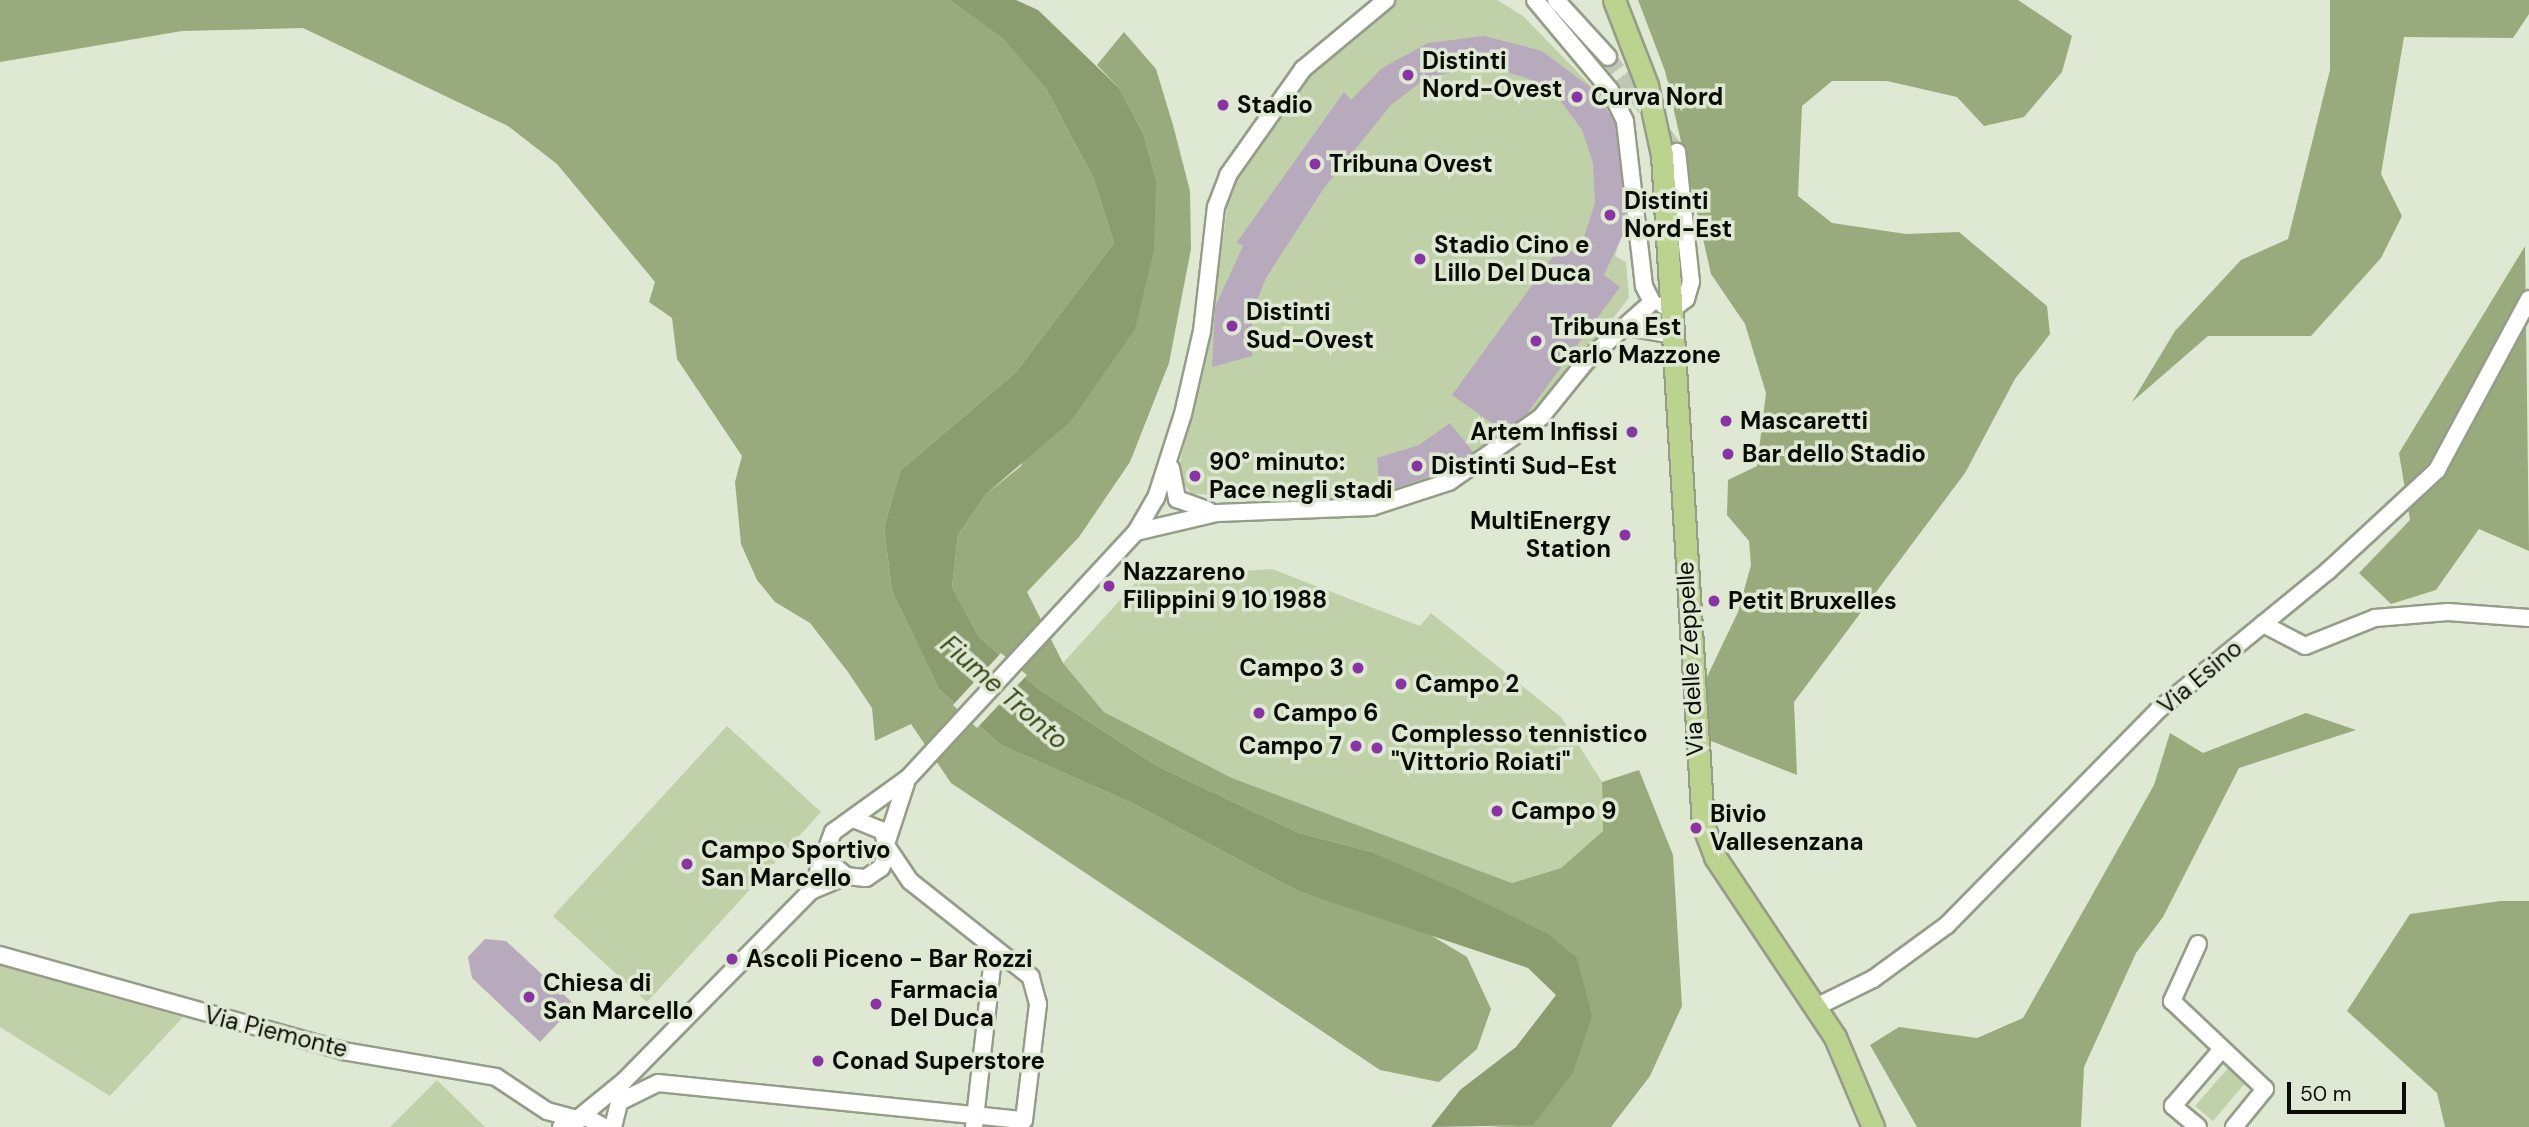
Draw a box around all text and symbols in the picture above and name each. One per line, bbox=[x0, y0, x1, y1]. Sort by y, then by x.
place label: Distinti Nord-Ovest bbox=[1422, 47, 1562, 103]
marker: Distinti Nord-Ovest bbox=[1400, 67, 1416, 83]
place label: Curva Nord bbox=[1591, 83, 1723, 111]
marker: Curva Nord bbox=[1569, 89, 1585, 105]
place label: Stadio bbox=[1237, 91, 1313, 119]
marker: Stadio bbox=[1215, 97, 1231, 113]
place label: Tribuna Ovest bbox=[1329, 150, 1493, 178]
marker: Tribuna Ovest bbox=[1307, 156, 1323, 172]
place label: Distinti Nord-Est bbox=[1624, 187, 1732, 243]
marker: Distinti Nord-Est bbox=[1602, 207, 1618, 223]
place label: Stadio Cino e Lillo Del Duca bbox=[1434, 231, 1591, 287]
marker: Stadio Cino e Lillo Del Duca bbox=[1412, 251, 1428, 267]
place label: Distinti Sud-Ovest bbox=[1246, 298, 1374, 354]
place label: Tribuna Est Carlo Mazzone bbox=[1550, 313, 1721, 369]
marker: Distinti Sud-Ovest bbox=[1224, 318, 1240, 334]
marker: Tribuna Est Carlo Mazzone bbox=[1528, 333, 1544, 349]
place label: Mascaretti bbox=[1740, 407, 1868, 435]
marker: Mascaretti bbox=[1718, 413, 1734, 429]
place label: Artem Infissi bbox=[1470, 418, 1618, 446]
marker: Artem Infissi bbox=[1624, 424, 1640, 440]
place label: Bar dello Stadio bbox=[1742, 440, 1926, 468]
marker: Bar dello Stadio bbox=[1720, 446, 1736, 462]
place label: 90° minuto: Pace negli stadi bbox=[1209, 448, 1393, 504]
place label: Distinti Sud-Est bbox=[1431, 452, 1617, 480]
marker: Distinti Sud-Est bbox=[1409, 458, 1425, 474]
marker: 90° minuto: Pace negli stadi bbox=[1187, 468, 1203, 484]
place label: MultiEnergy Station bbox=[1470, 507, 1611, 563]
marker: MultiEnergy Station bbox=[1617, 527, 1633, 543]
place label: Nazzareno Filippini 9 10 1988 bbox=[1123, 558, 1327, 614]
street label: Via delle Zeppelle bbox=[1671, 561, 1709, 757]
marker: Nazzareno Filippini 9 10 1988 bbox=[1101, 578, 1117, 594]
place label: Petit Bruxelles bbox=[1728, 587, 1897, 615]
marker: Petit Bruxelles bbox=[1706, 593, 1722, 609]
water label: Fiume Tronto bbox=[934, 629, 1074, 757]
street label: Via Esino bbox=[2152, 634, 2248, 720]
place label: Campo 3 bbox=[1239, 654, 1344, 682]
marker: Campo 3 bbox=[1350, 660, 1366, 676]
place label: Campo 2 bbox=[1415, 670, 1519, 698]
marker: Campo 2 bbox=[1393, 676, 1409, 692]
place label: Campo 6 bbox=[1273, 699, 1379, 727]
marker: Campo 6 bbox=[1251, 705, 1267, 721]
place label: Complesso tennistico "Vittorio Roiati" bbox=[1391, 720, 1648, 776]
place label: Campo 7 bbox=[1239, 732, 1342, 760]
marker: Campo 7 bbox=[1348, 738, 1364, 754]
marker: Complesso tennistico "Vittorio Roiati" bbox=[1369, 740, 1385, 756]
place label: Campo 9 bbox=[1511, 797, 1617, 825]
place label: Bivio Vallesenzana bbox=[1710, 800, 1863, 856]
marker: Campo 9 bbox=[1489, 803, 1505, 819]
marker: Bivio Vallesenzana bbox=[1688, 820, 1704, 836]
place label: Campo Sportivo San Marcello bbox=[701, 836, 891, 892]
marker: Campo Sportivo San Marcello bbox=[679, 856, 695, 872]
place label: Ascoli Piceno - Bar Rozzi bbox=[746, 945, 1032, 973]
marker: Ascoli Piceno - Bar Rozzi bbox=[724, 951, 740, 967]
place label: Chiesa di San Marcello bbox=[543, 969, 693, 1025]
place label: Farmacia Del Duca bbox=[890, 976, 998, 1032]
marker: Chiesa di San Marcello bbox=[521, 989, 537, 1005]
marker: Farmacia Del Duca bbox=[868, 996, 884, 1012]
street label: Via Piemonte bbox=[201, 1000, 351, 1064]
place label: Conad Superstore bbox=[832, 1047, 1045, 1075]
marker: Conad Superstore bbox=[810, 1053, 826, 1069]
scale bar bbox=[2291, 1068, 2410, 1112]
text: 50 m bbox=[2300, 1080, 2351, 1108]

